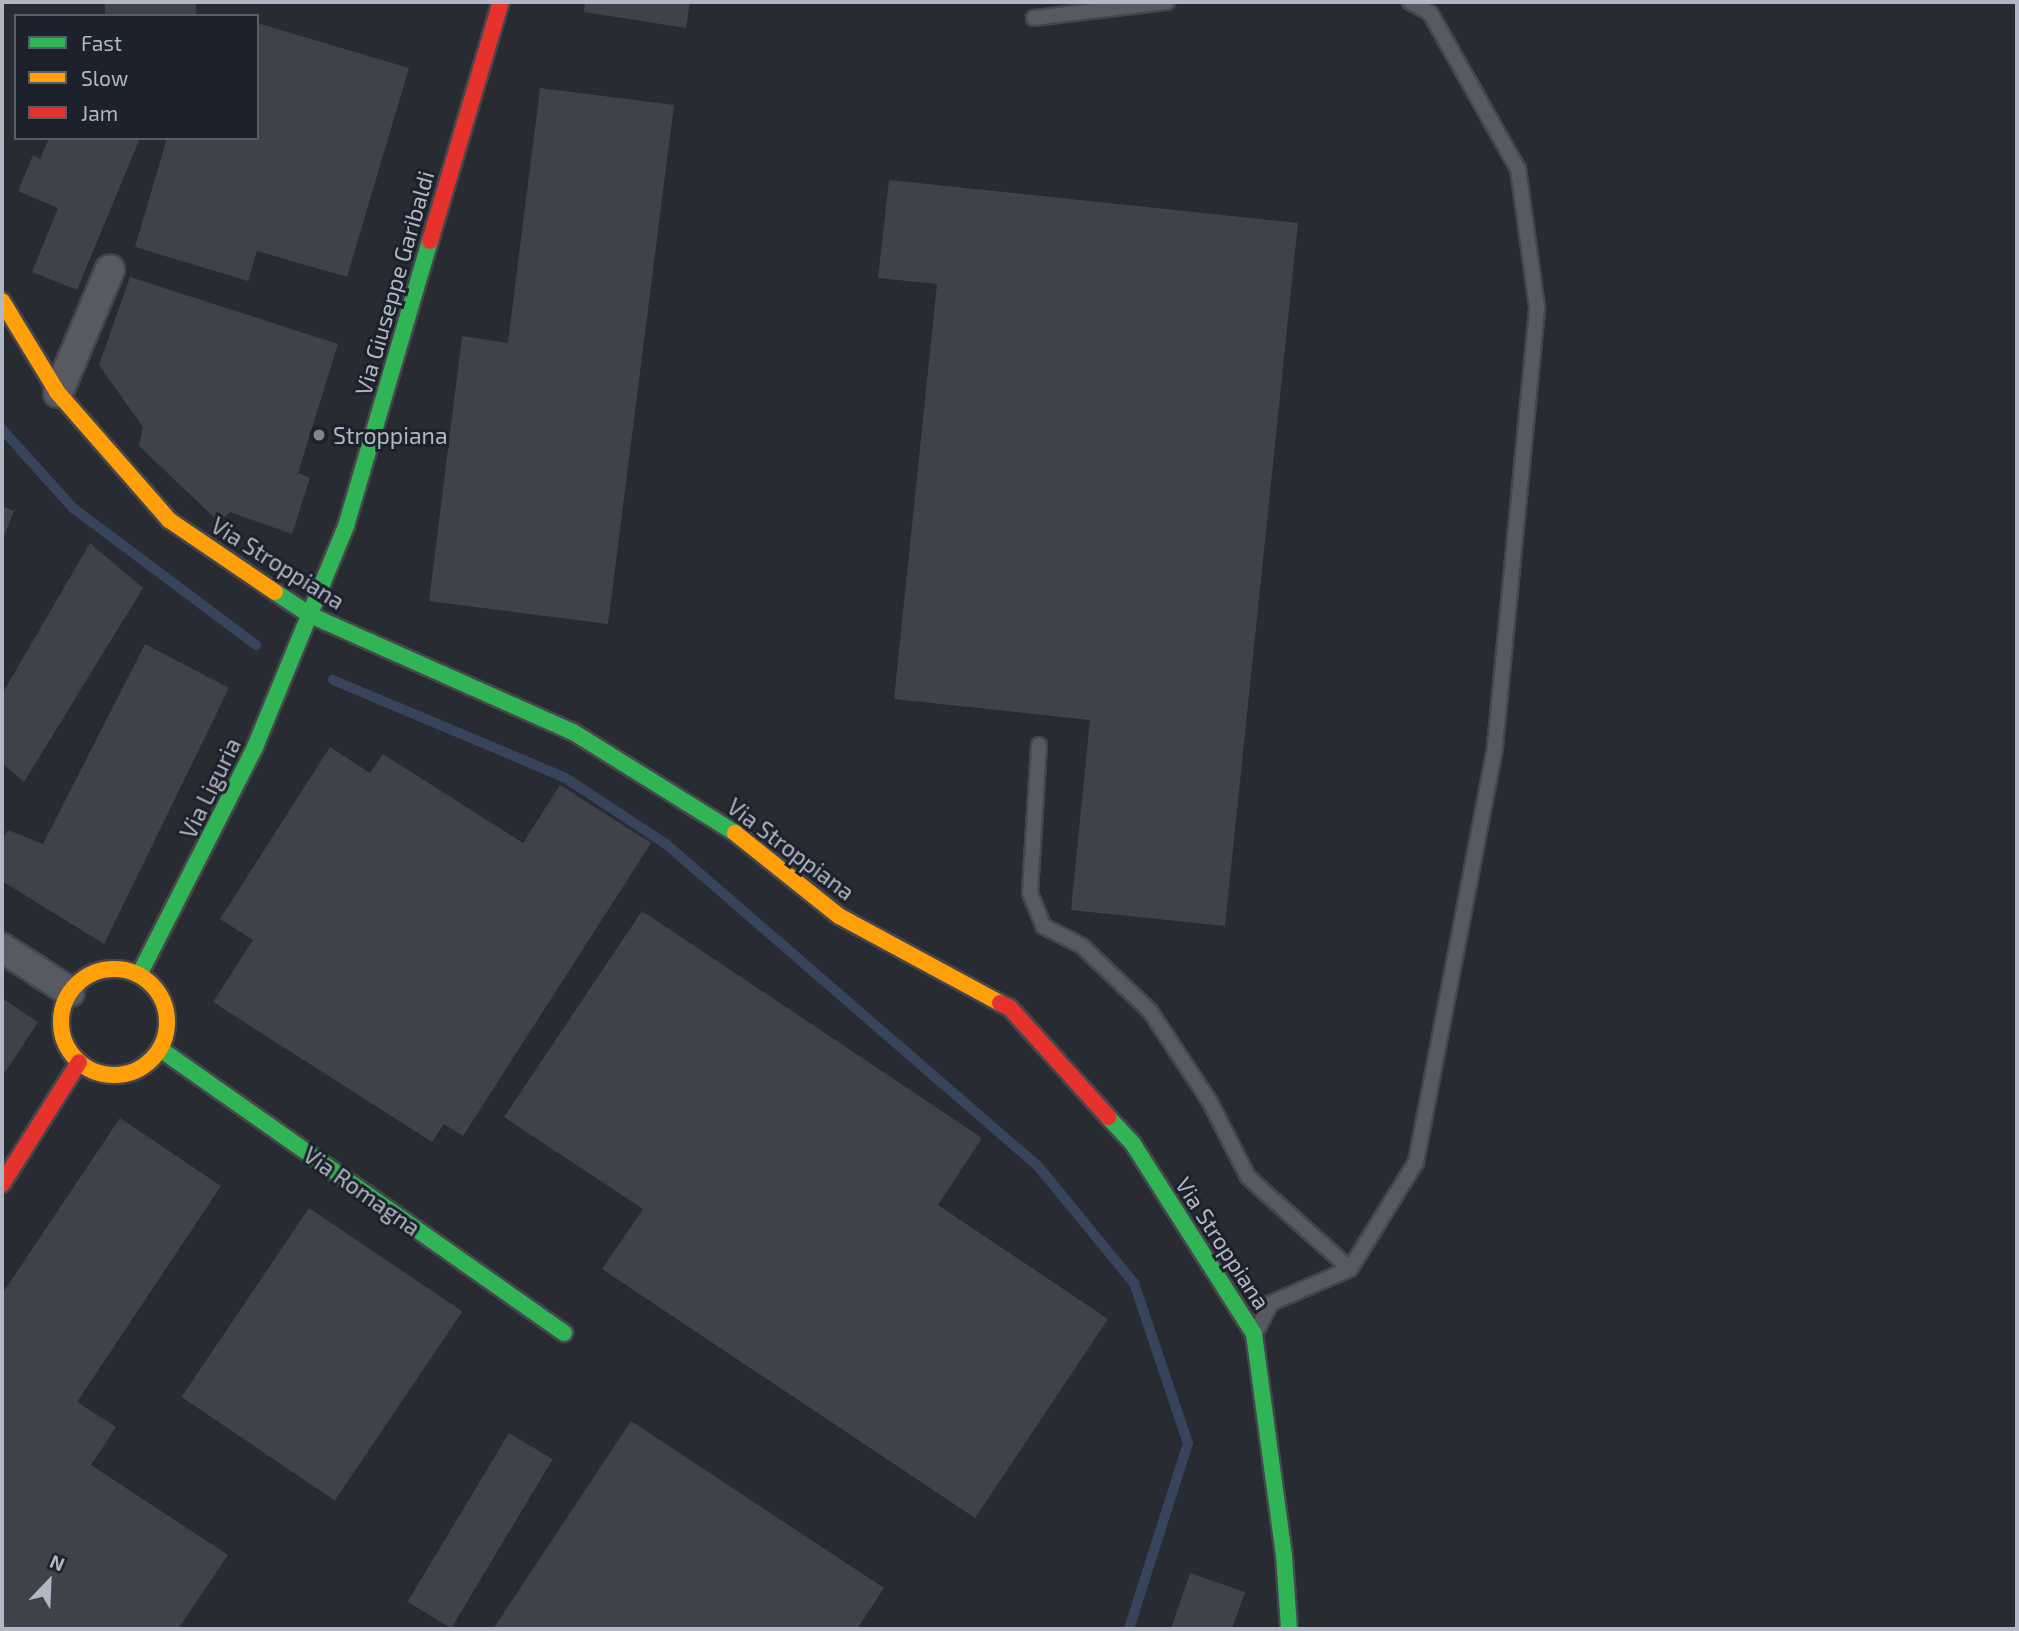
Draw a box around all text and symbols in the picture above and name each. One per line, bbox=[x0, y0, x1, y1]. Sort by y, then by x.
legend bbox=[14, 14, 259, 140]
text: Fast bbox=[81, 30, 122, 55]
text: Slow bbox=[81, 65, 128, 90]
text: Jam bbox=[81, 100, 118, 125]
street label: Via Giuseppe Garibaldi bbox=[349, 168, 439, 398]
place label: Stroppiana bbox=[333, 421, 448, 449]
marker: Stroppiana bbox=[311, 427, 327, 443]
street label: Via Stroppiana bbox=[206, 511, 350, 615]
street label: Via Liguria bbox=[174, 733, 246, 843]
street label: Via Stroppiana bbox=[722, 792, 860, 906]
street label: Via Romagna bbox=[298, 1141, 426, 1241]
street label: Via Stroppiana bbox=[1170, 1172, 1276, 1314]
north arrow bbox=[14, 1547, 84, 1617]
text: N bbox=[47, 1549, 68, 1575]

